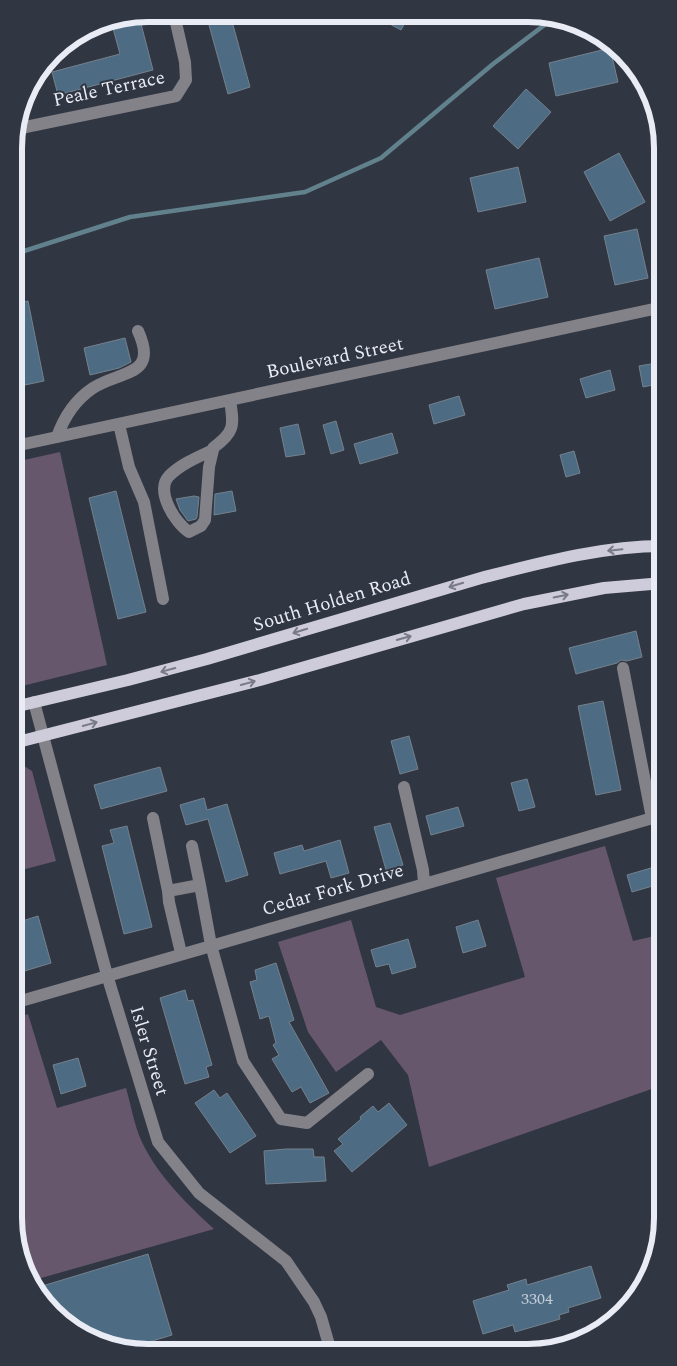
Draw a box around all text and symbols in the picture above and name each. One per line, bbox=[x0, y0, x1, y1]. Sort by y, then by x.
street label: Peale Terrace bbox=[50, 63, 168, 115]
street label: Boulevard Street bbox=[264, 329, 407, 387]
one-way arrow bbox=[607, 545, 623, 555]
street label: South Holden Road bbox=[250, 564, 414, 640]
one-way arrow bbox=[449, 581, 465, 591]
one-way arrow bbox=[552, 590, 568, 600]
one-way arrow bbox=[293, 627, 309, 637]
one-way arrow bbox=[395, 633, 411, 643]
one-way arrow bbox=[160, 666, 176, 675]
one-way arrow bbox=[239, 678, 255, 687]
one-way arrow bbox=[82, 718, 98, 728]
street label: Cedar Fork Drive bbox=[259, 856, 407, 924]
street label: Isler Street bbox=[122, 1003, 176, 1100]
house number: 3304 bbox=[521, 1287, 553, 1311]

